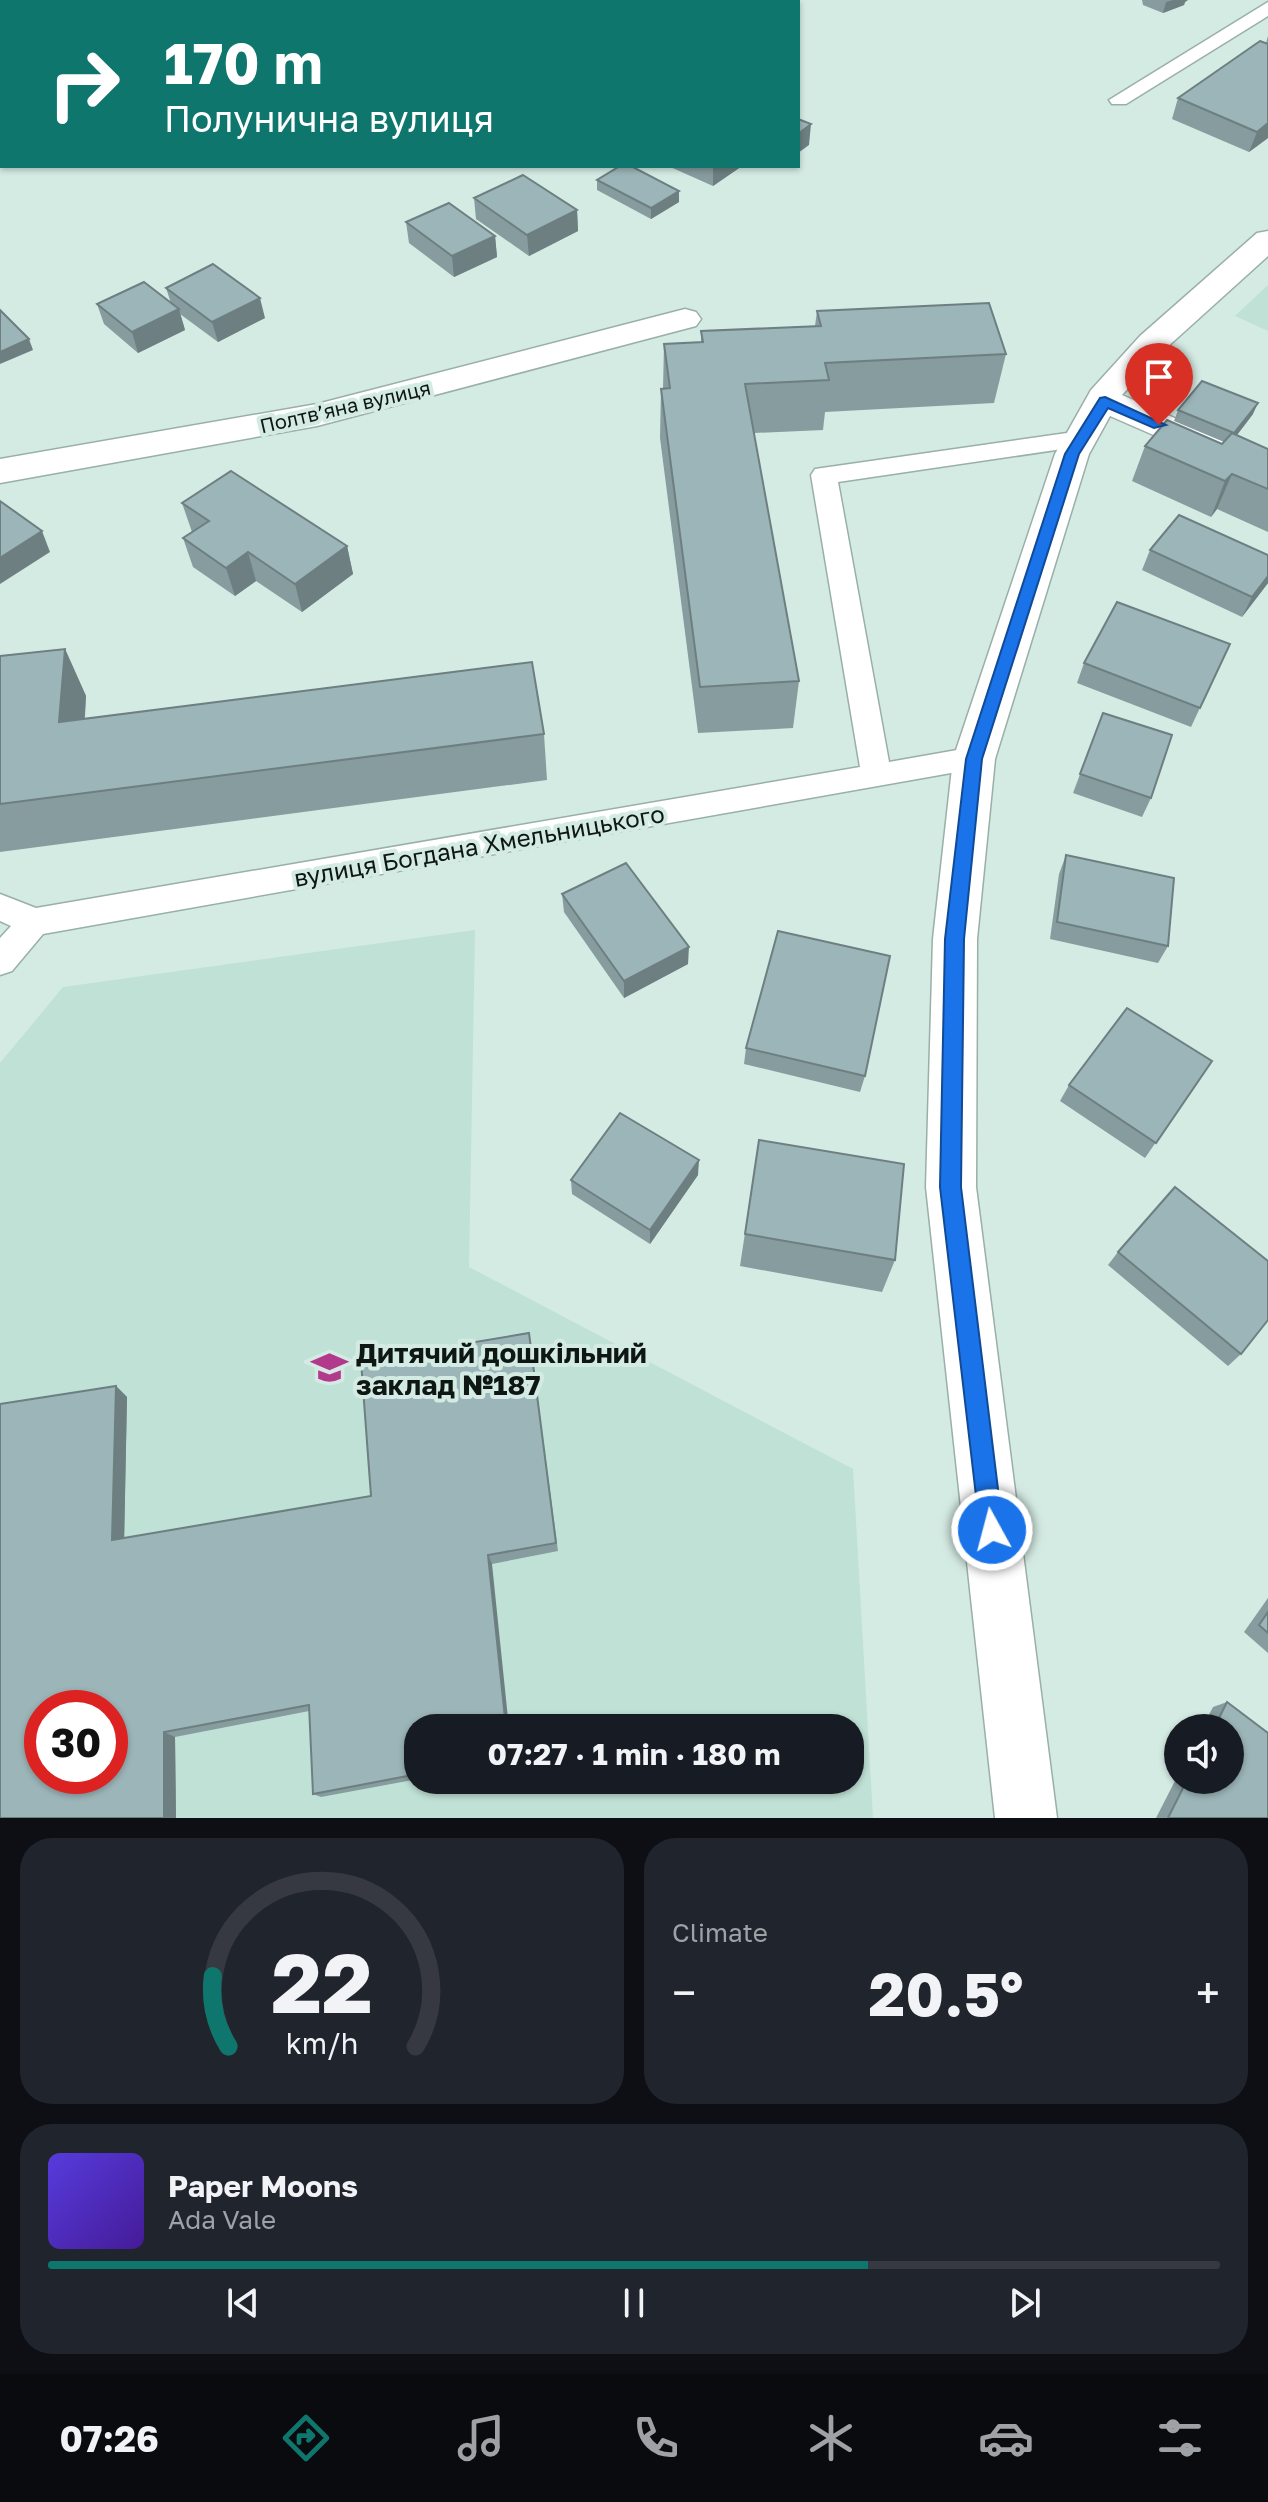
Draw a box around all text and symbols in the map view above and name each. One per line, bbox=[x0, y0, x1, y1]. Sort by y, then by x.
text: 170 m bbox=[164, 29, 323, 96]
icon: right bbox=[32, 32, 136, 136]
text: Полунична вулиця bbox=[164, 97, 494, 140]
pin bbox=[1125, 343, 1193, 425]
icon: arrive bbox=[1137, 355, 1181, 399]
street label: Полтвʼяна вулиця bbox=[257, 375, 433, 437]
street label: вулиця Богдана Хмельницького bbox=[292, 798, 666, 892]
place label: Дитячий дошкільний заклад №187 bbox=[356, 1336, 647, 1401]
school or university icon: Дитячий дошкільний заклад №187 bbox=[311, 1349, 349, 1387]
position arrow bbox=[950, 1488, 1034, 1572]
speed limit sign: 30 bbox=[24, 1690, 128, 1794]
map controls bbox=[1164, 1714, 1244, 1794]
button: sound bbox=[1164, 1714, 1244, 1794]
text: 07:27 · 1 min · 180 m bbox=[488, 1736, 780, 1772]
text: Climate bbox=[672, 1917, 768, 1948]
text: 22 bbox=[271, 1931, 373, 2031]
text: 20.5° bbox=[869, 1957, 1023, 2029]
text: − bbox=[672, 1966, 696, 2019]
text: + bbox=[1196, 1966, 1220, 2019]
text: km/h bbox=[286, 2026, 358, 2060]
text: Paper Moons bbox=[168, 2168, 358, 2204]
text: Ada Vale bbox=[168, 2204, 276, 2235]
icon: previous bbox=[221, 2281, 265, 2325]
icon: pause bbox=[612, 2281, 656, 2325]
icon: next bbox=[1003, 2281, 1047, 2325]
icon: directions bbox=[278, 2410, 334, 2466]
icon: music bbox=[453, 2410, 509, 2466]
icon: phone bbox=[628, 2410, 684, 2466]
icon: climate bbox=[803, 2410, 859, 2466]
icon: car bbox=[978, 2410, 1034, 2466]
icon: filters bbox=[1152, 2410, 1208, 2466]
text: 07:26 bbox=[59, 2417, 159, 2460]

